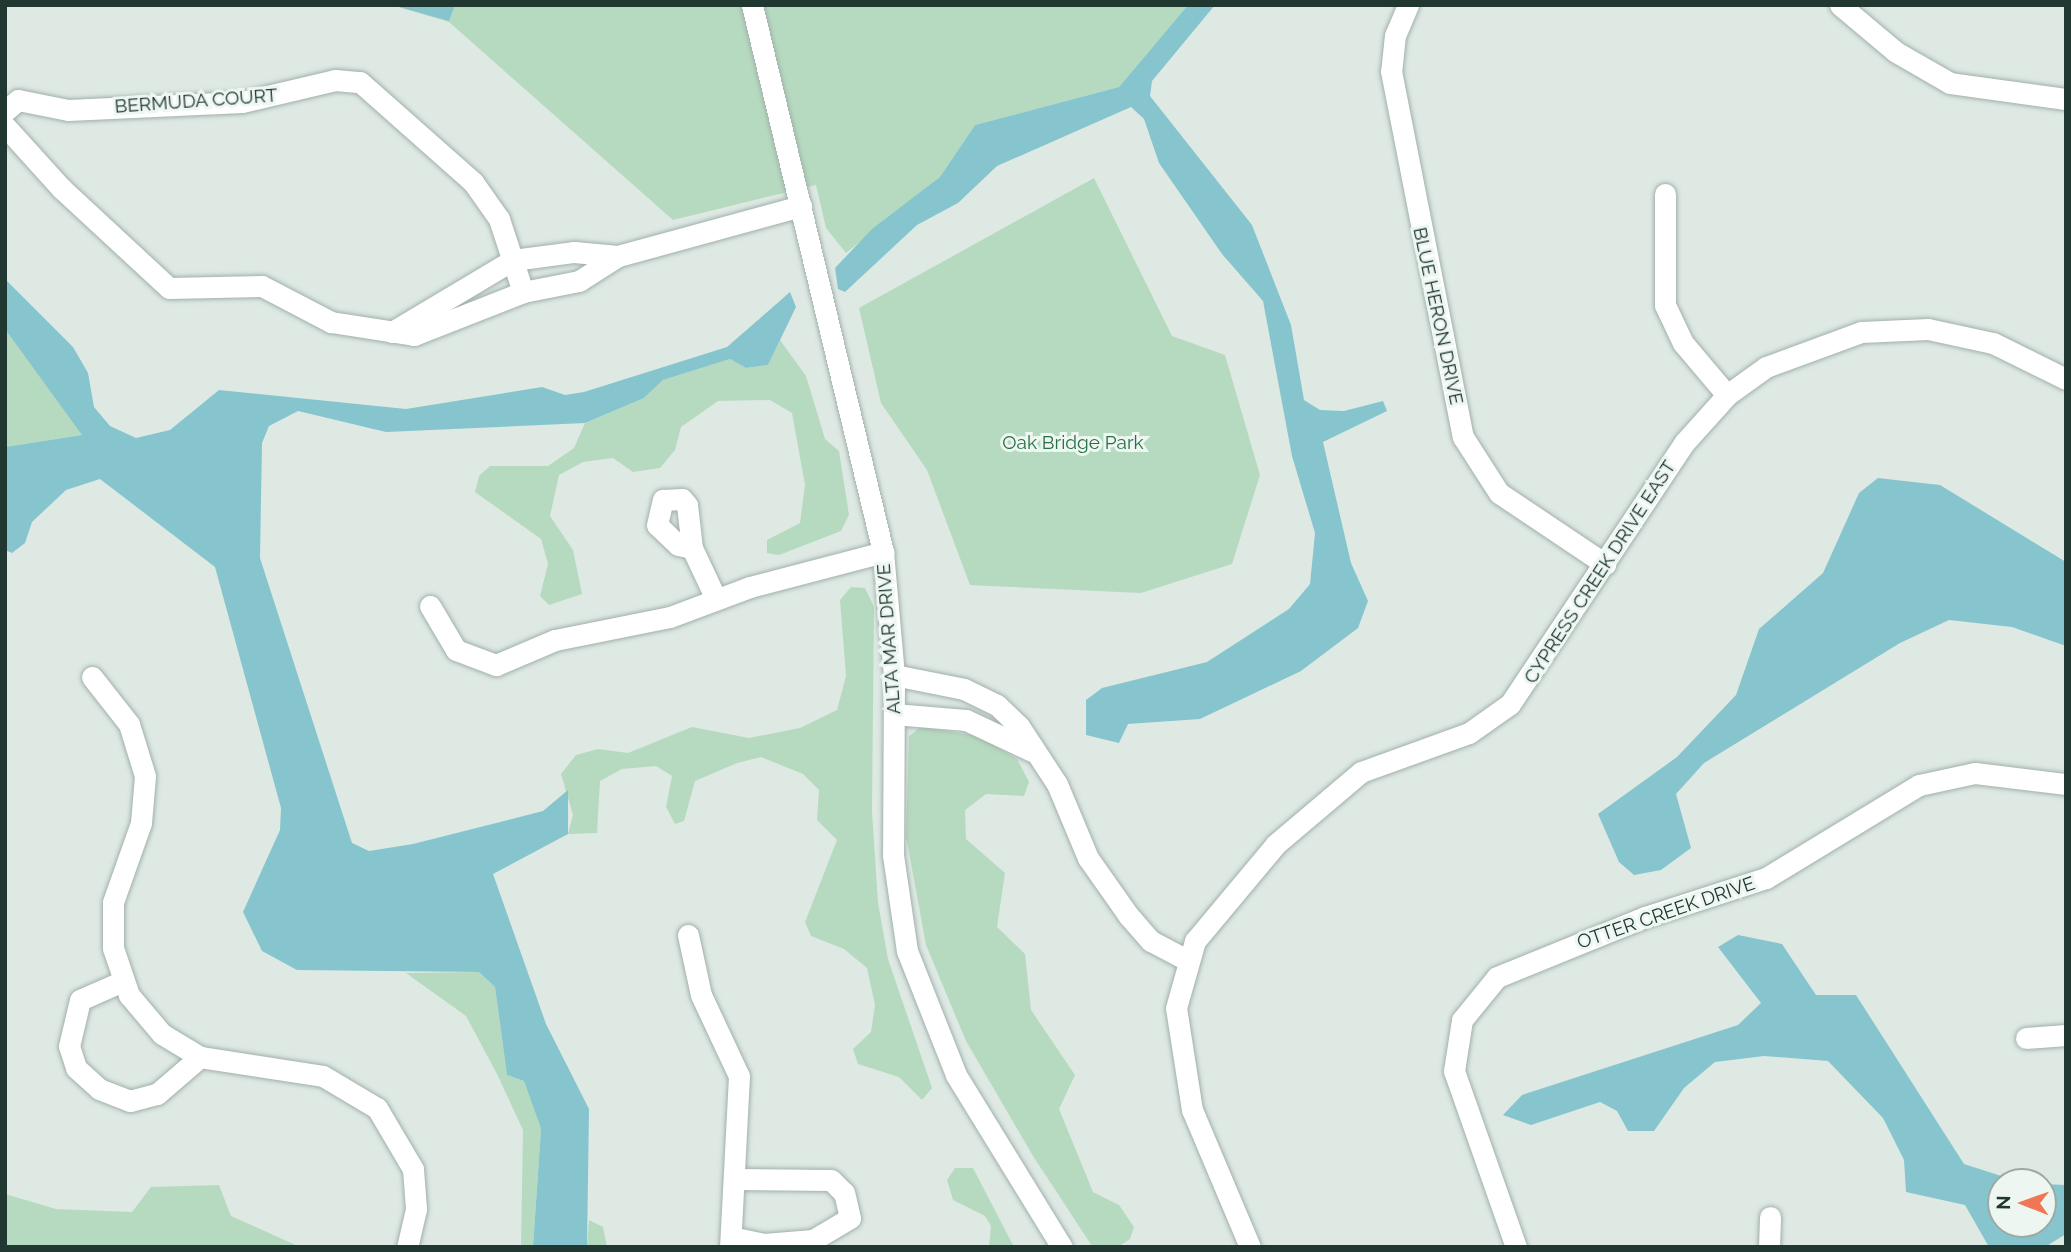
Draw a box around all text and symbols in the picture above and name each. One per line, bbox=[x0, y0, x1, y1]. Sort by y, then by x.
street label: BERMUDA COURT bbox=[114, 84, 278, 118]
street label: BLUE HERON DRIVE bbox=[1408, 225, 1468, 407]
park label: Oak Bridge Park bbox=[1002, 432, 1144, 454]
street label: CYPRESS CREEK DRIVE EAST bbox=[1519, 456, 1681, 688]
street label: ALTA MAR DRIVE bbox=[872, 563, 906, 715]
street label: OTTER CREEK DRIVE bbox=[1574, 872, 1758, 954]
north arrow bbox=[1987, 1168, 2057, 1238]
text: N bbox=[1992, 1195, 2014, 1210]

